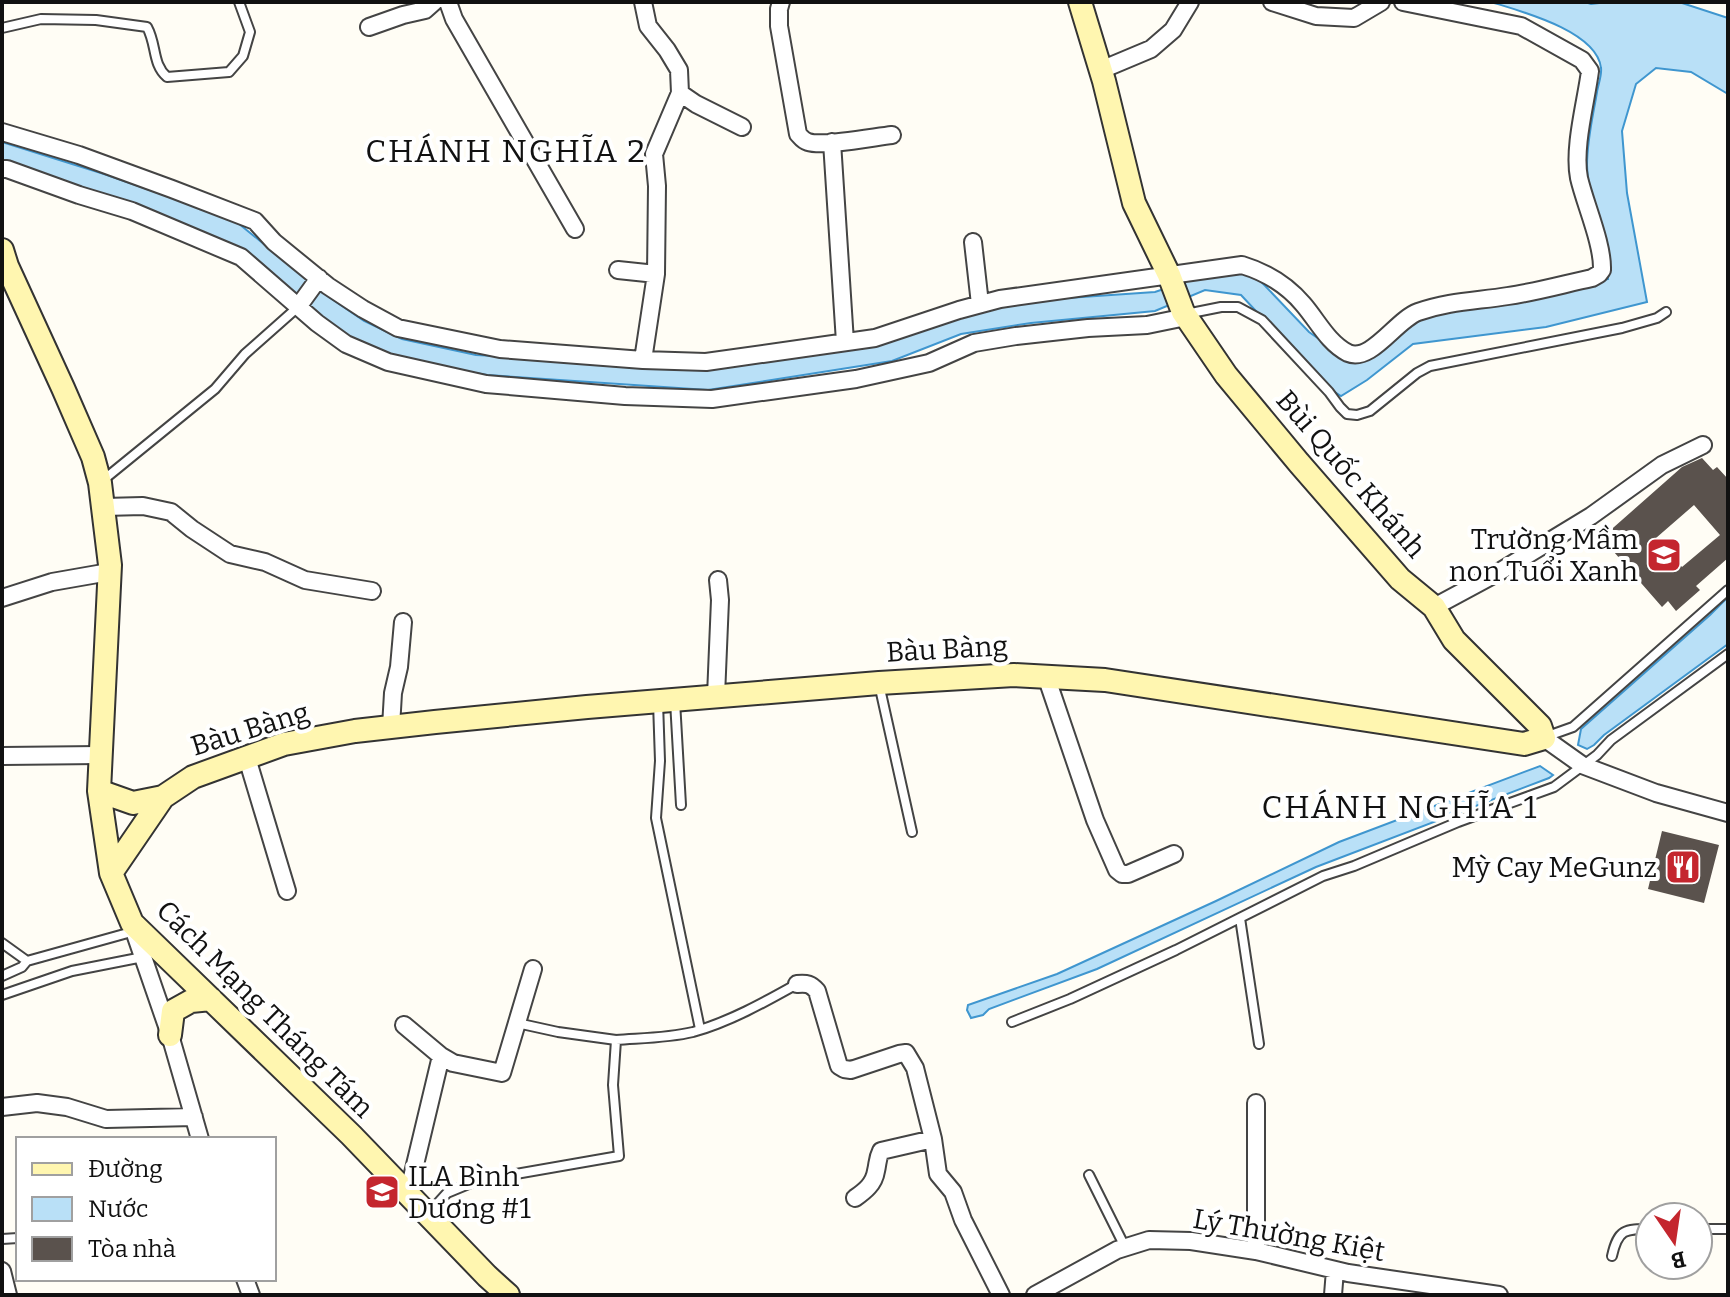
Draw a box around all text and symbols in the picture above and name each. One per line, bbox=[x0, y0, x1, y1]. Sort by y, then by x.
district label: CHÁNH NGHĨA 2 bbox=[365, 132, 647, 170]
street label: Bùi Quốc Khánh bbox=[1269, 384, 1433, 564]
place label: Trường Mầm non Tuổi Xanh bbox=[1449, 523, 1638, 588]
school or university icon: Trường Mầm non Tuổi Xanh bbox=[1645, 536, 1683, 574]
street label: Bàu Bàng bbox=[885, 629, 1009, 669]
street label: Bàu Bàng bbox=[187, 695, 313, 763]
district label: CHÁNH NGHĨA 1 bbox=[1262, 788, 1538, 826]
restaurant icon: Mỳ Cay MeGunz bbox=[1664, 848, 1702, 886]
place label: Mỳ Cay MeGunz bbox=[1451, 851, 1657, 884]
street label: Cách Mạng Tháng Tám bbox=[150, 894, 381, 1125]
legend bbox=[16, 1137, 276, 1281]
text: Đường bbox=[88, 1155, 163, 1183]
place label: ILA Bình Dương #1 bbox=[408, 1160, 531, 1225]
school or university icon: ILA Bình Dương #1 bbox=[363, 1173, 401, 1211]
text: Nước bbox=[88, 1195, 148, 1223]
north arrow bbox=[1634, 1201, 1714, 1281]
street label: Lý Thường Kiệt bbox=[1191, 1202, 1387, 1268]
text: Tòa nhà bbox=[88, 1235, 176, 1263]
text: B bbox=[1668, 1245, 1688, 1275]

